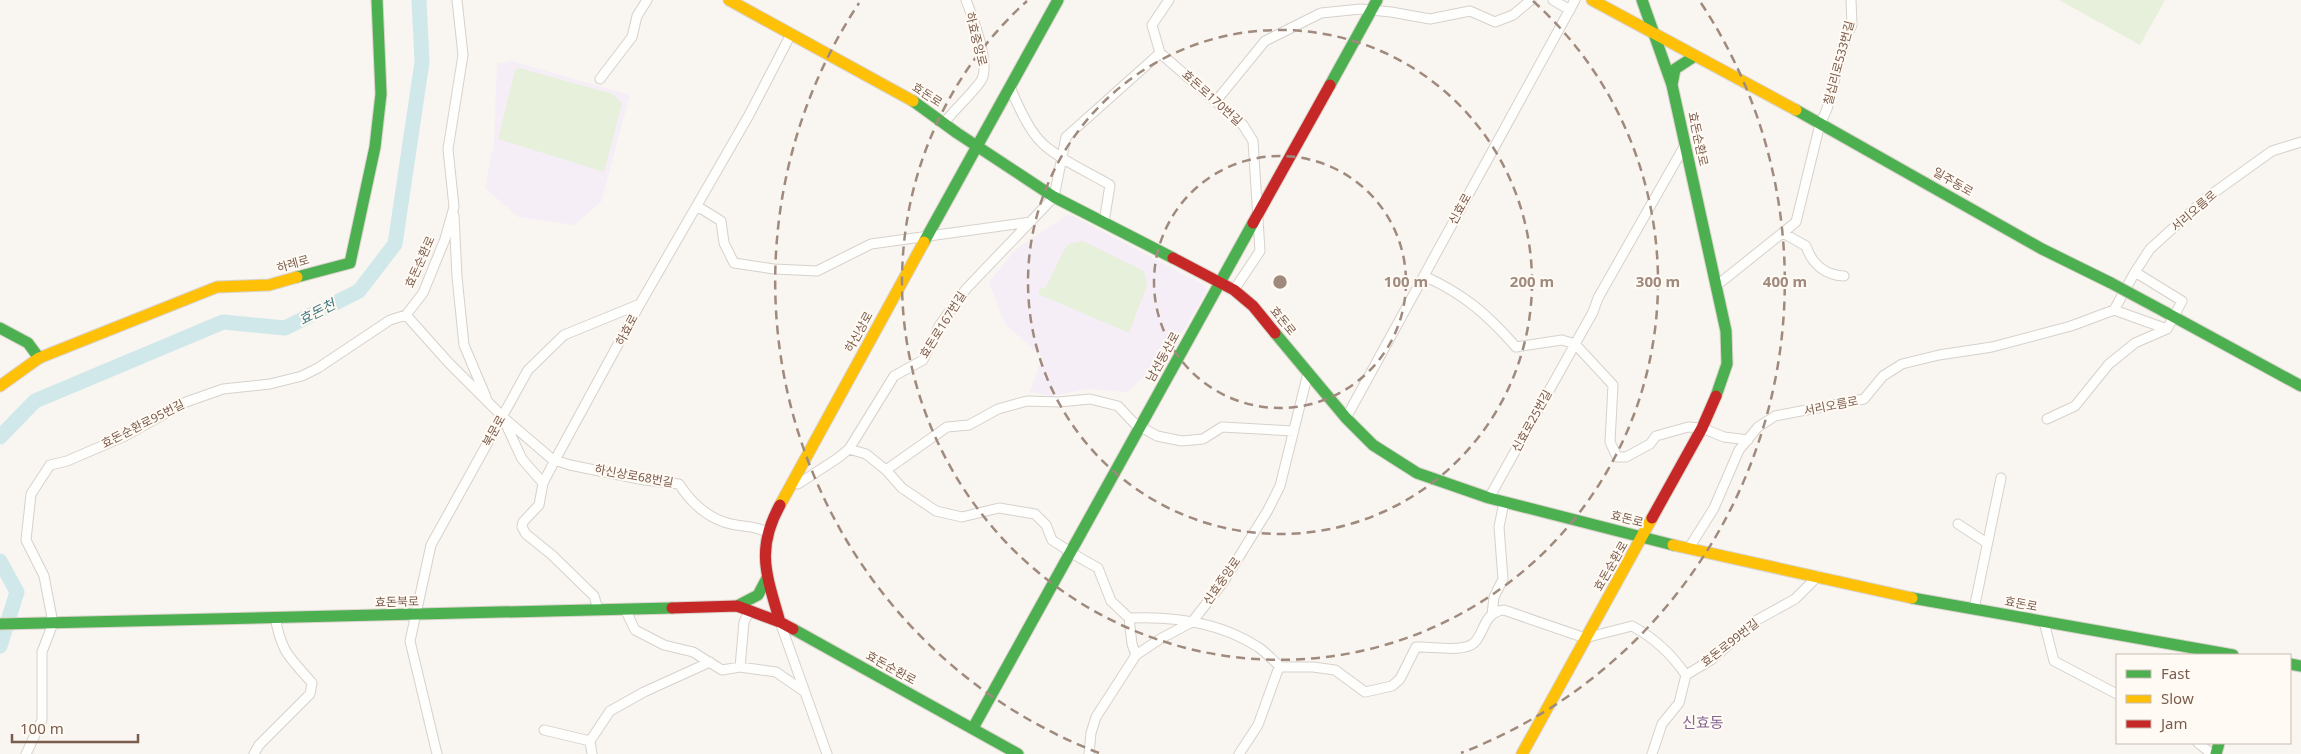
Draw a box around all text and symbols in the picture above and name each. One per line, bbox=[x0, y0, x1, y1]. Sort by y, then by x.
street label: 하효중앙로 bbox=[962, 10, 991, 68]
street label: 칠십리로533번길 bbox=[1819, 19, 1858, 107]
street label: 효돈로170번길 bbox=[1178, 66, 1246, 129]
street label: 효돈로 bbox=[909, 78, 946, 111]
street label: 효돈순환로 bbox=[1684, 110, 1713, 168]
street label: 일주동로 bbox=[1930, 163, 1977, 200]
street label: 서리오름로 bbox=[2167, 186, 2220, 235]
street label: 신효로 bbox=[1444, 190, 1475, 227]
street label: 효돈순환로 bbox=[401, 233, 439, 290]
street label: 하례로 bbox=[275, 251, 311, 276]
text: 100 m bbox=[1384, 271, 1428, 291]
text: 200 m bbox=[1510, 271, 1554, 291]
text: 300 m bbox=[1636, 271, 1680, 291]
text: 400 m bbox=[1763, 271, 1807, 291]
centre of rings bbox=[1271, 273, 1289, 291]
street label: 효돈로167번길 bbox=[915, 288, 970, 361]
water label: 효돈천 bbox=[295, 294, 339, 329]
street label: 효돈로 bbox=[1266, 302, 1300, 339]
street label: 하신상로 bbox=[840, 308, 877, 355]
street label: 하효로 bbox=[611, 311, 642, 348]
street label: 남선동산로 bbox=[1142, 328, 1183, 385]
street label: 신효로25번길 bbox=[1507, 386, 1556, 455]
street label: 서리오름로 bbox=[1802, 392, 1860, 419]
street label: 효돈순환로95번길 bbox=[98, 395, 187, 452]
street label: 북문로 bbox=[478, 412, 509, 449]
street label: 하신상로68번길 bbox=[593, 460, 675, 491]
street label: 효돈로 bbox=[1609, 506, 1645, 531]
street label: 효돈순환로 bbox=[1589, 538, 1632, 594]
street label: 신효중앙로 bbox=[1199, 553, 1244, 608]
street label: 효돈로 bbox=[2003, 592, 2039, 615]
street label: 효돈북로 bbox=[375, 593, 419, 610]
street label: 효돈로99번길 bbox=[1697, 615, 1762, 671]
street label: 효돈순환로 bbox=[863, 647, 920, 688]
legend bbox=[2116, 654, 2291, 744]
text: Fast bbox=[2161, 663, 2190, 683]
text: Slow bbox=[2161, 688, 2194, 708]
scale bar bbox=[12, 712, 139, 744]
district label: 신효동 bbox=[1682, 712, 1724, 732]
text: Jam bbox=[2159, 713, 2188, 733]
text: 100 m bbox=[20, 718, 64, 738]

